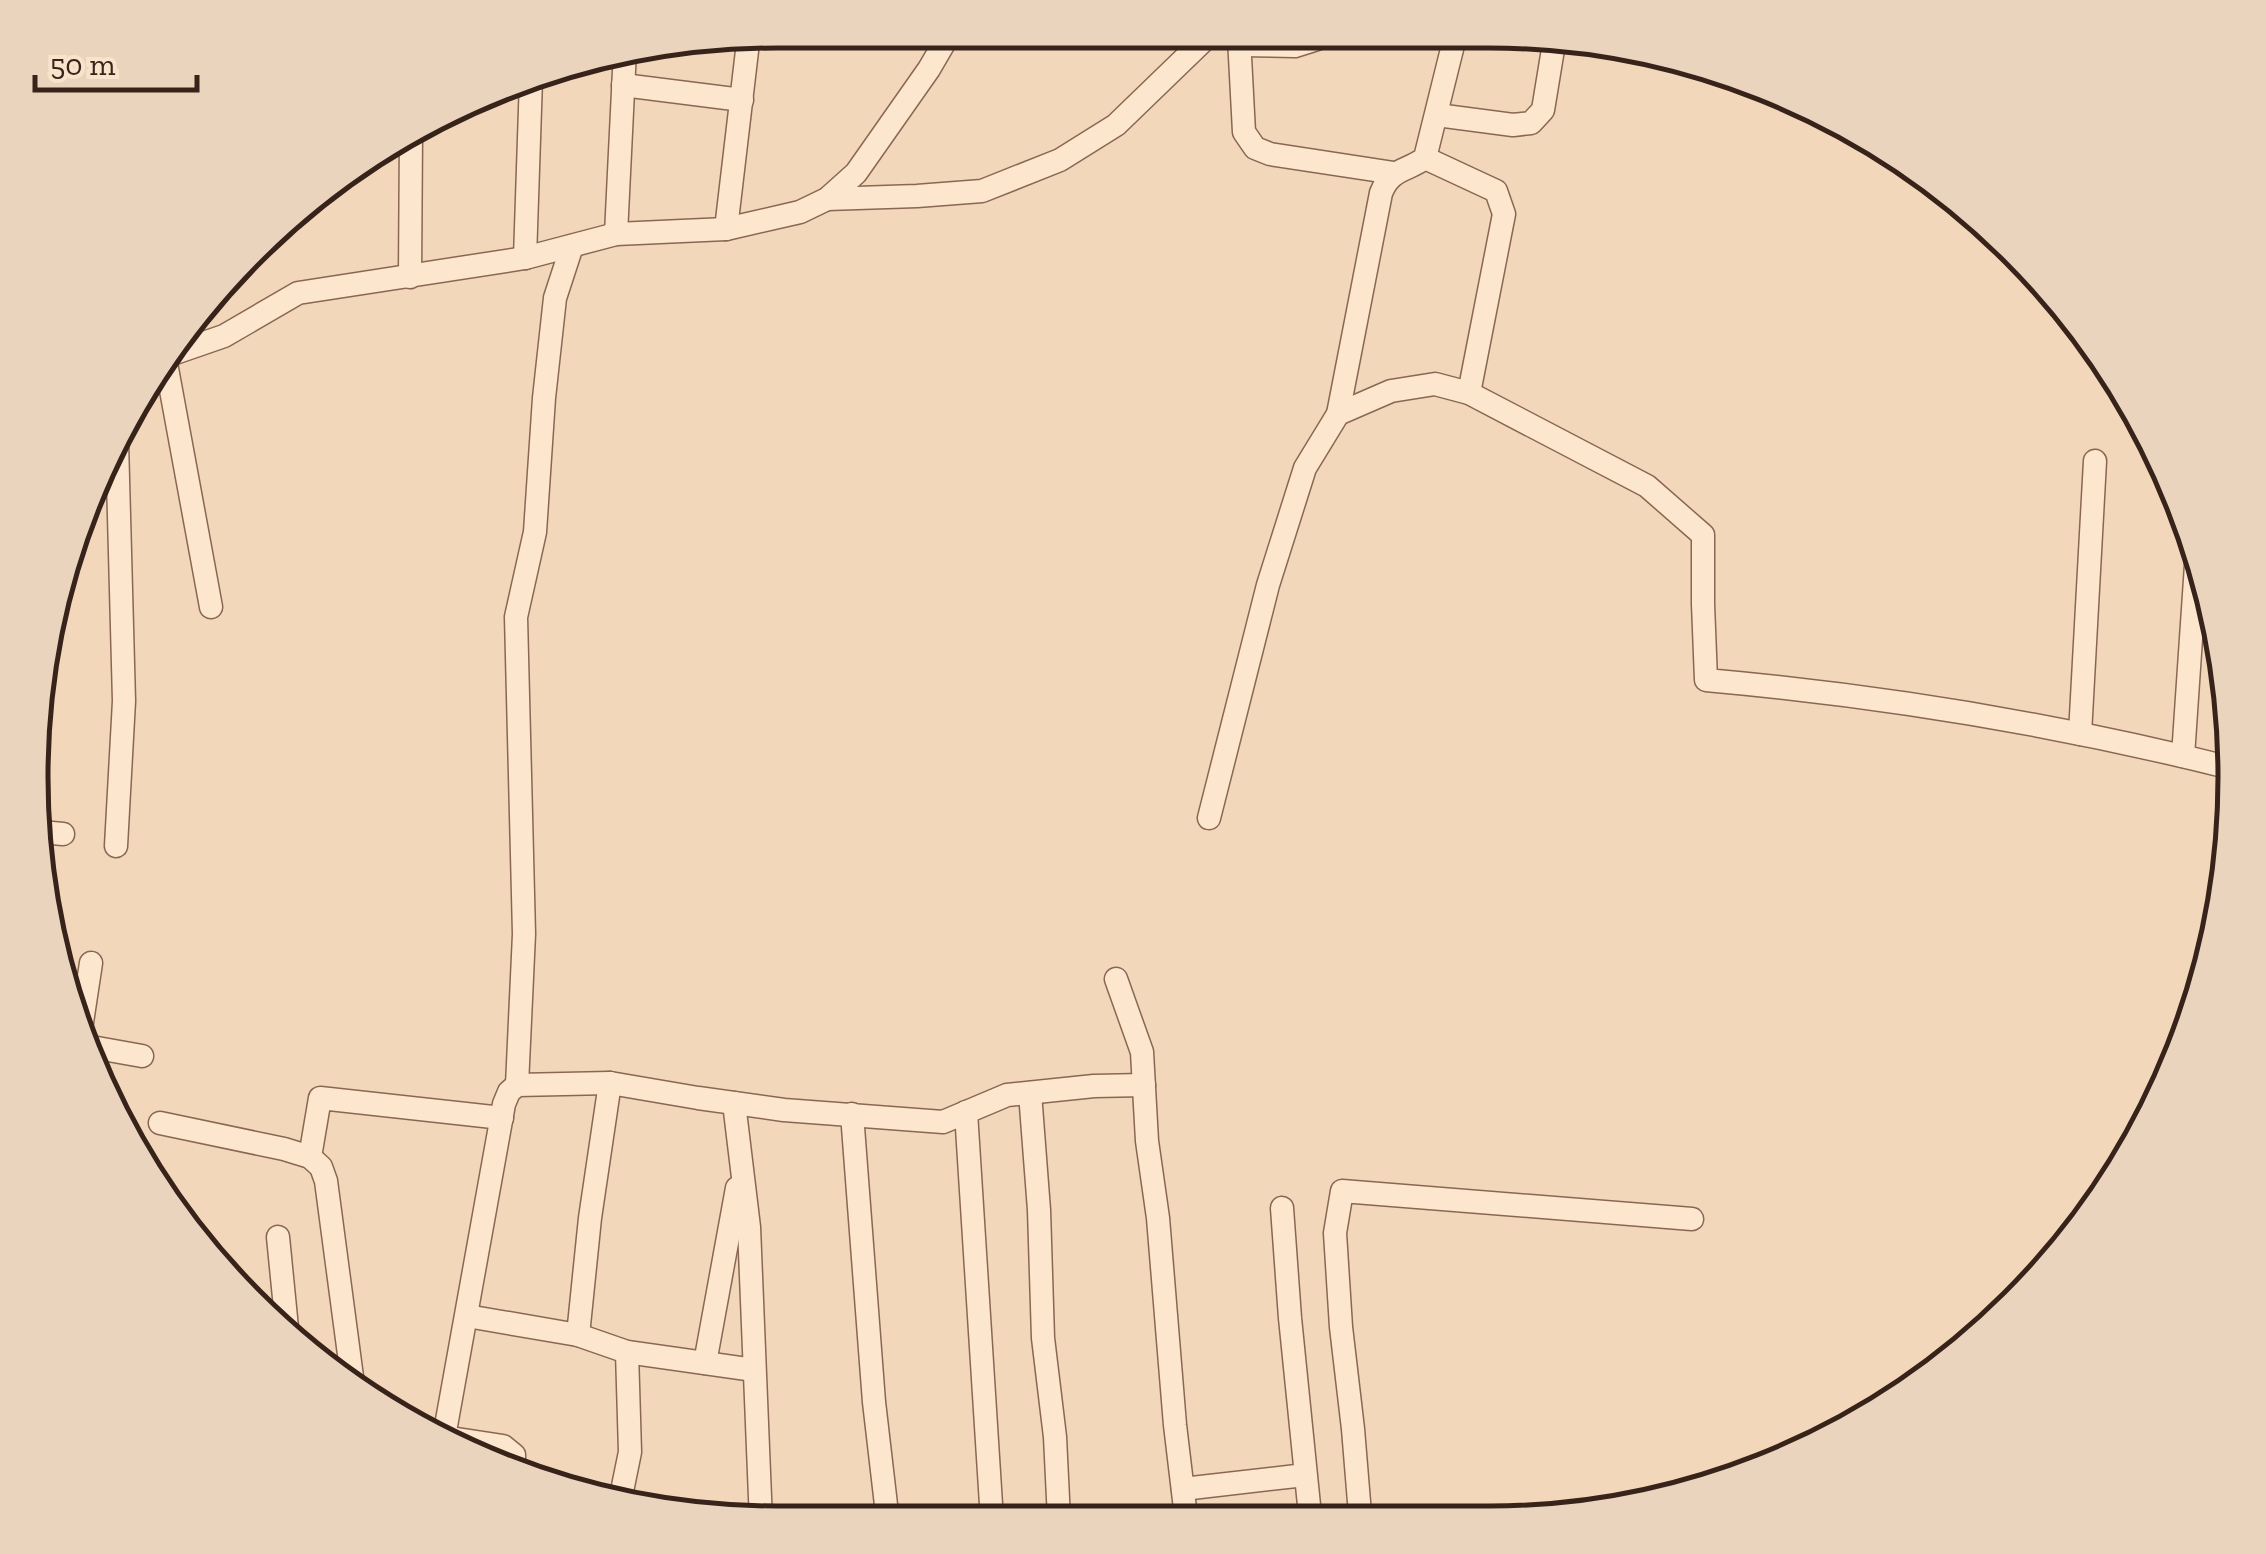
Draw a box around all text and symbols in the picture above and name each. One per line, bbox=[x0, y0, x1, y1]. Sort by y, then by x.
scale bar bbox=[35, 30, 198, 92]
text: 50 m bbox=[50, 47, 115, 83]

